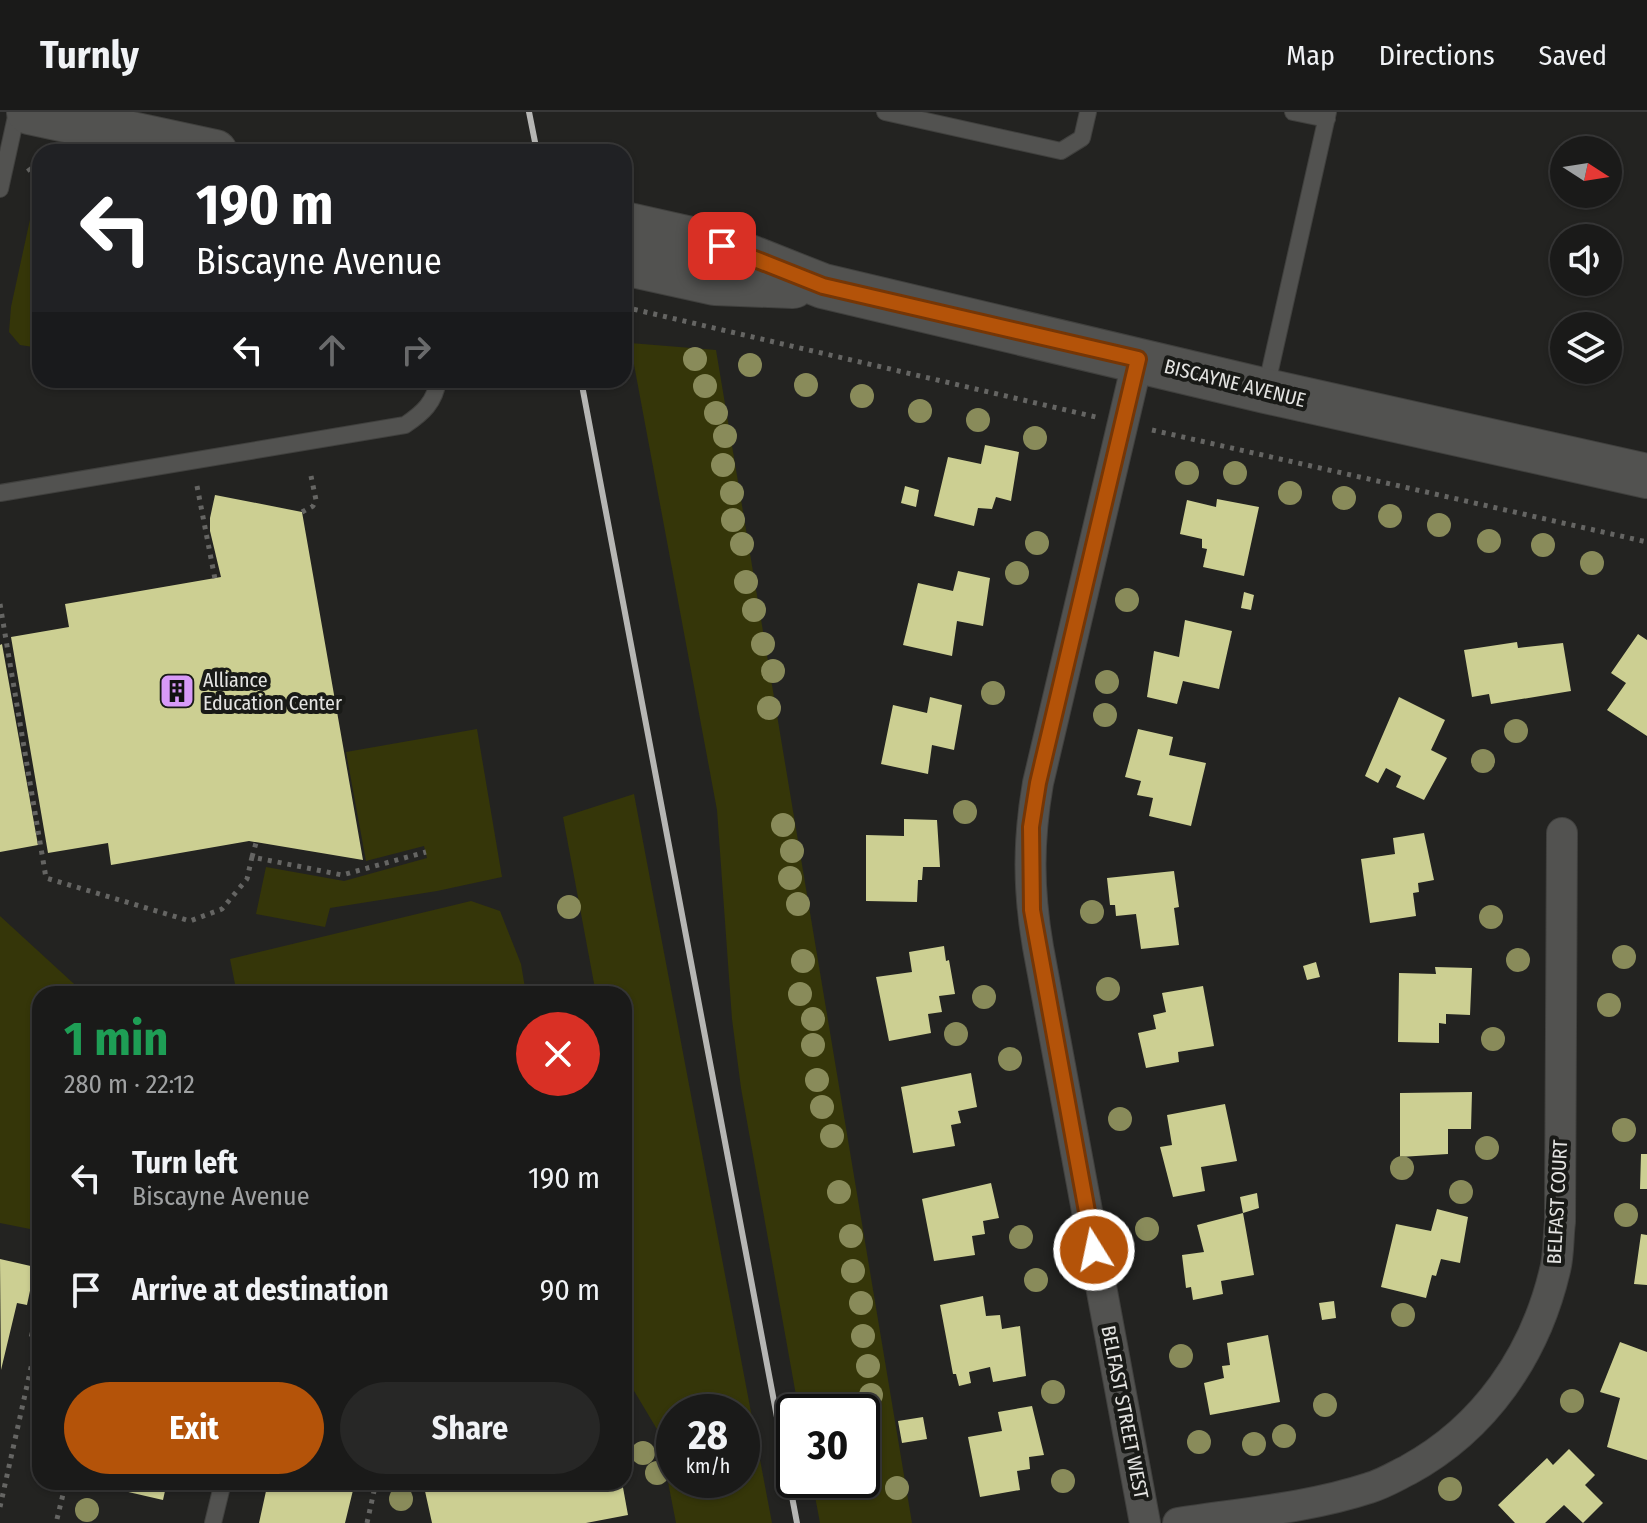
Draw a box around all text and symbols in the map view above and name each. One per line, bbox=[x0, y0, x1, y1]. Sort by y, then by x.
text: Turnly bbox=[40, 32, 139, 78]
text: Map bbox=[1286, 39, 1335, 72]
text: Directions bbox=[1379, 39, 1495, 72]
text: Saved bbox=[1539, 39, 1607, 72]
north arrow bbox=[1550, 136, 1622, 208]
map controls bbox=[1550, 136, 1622, 384]
text: 190 m bbox=[196, 172, 334, 239]
icon: left bbox=[64, 176, 168, 280]
pin bbox=[688, 212, 756, 280]
icon: arrive bbox=[700, 224, 744, 268]
button: sound bbox=[1550, 224, 1622, 296]
text: Biscayne Avenue bbox=[196, 240, 442, 284]
button: layers bbox=[1550, 312, 1622, 384]
icon: left bbox=[226, 328, 270, 372]
icon: ahead bbox=[310, 328, 354, 372]
icon: right bbox=[394, 328, 438, 372]
street label: BISCAYNE AVENUE bbox=[1162, 354, 1308, 412]
place label: Alliance Education Center bbox=[203, 668, 342, 715]
building icon: Alliance Education Center bbox=[158, 672, 196, 710]
text: 1 min bbox=[64, 1010, 169, 1068]
button: close bbox=[516, 1012, 600, 1096]
text: 280 m · 22:12 bbox=[64, 1069, 195, 1100]
street label: BELFAST COURT bbox=[1542, 1138, 1572, 1265]
text: Turn left bbox=[132, 1145, 238, 1181]
icon: left bbox=[64, 1156, 108, 1200]
text: 190 m bbox=[528, 1160, 600, 1196]
text: Biscayne Avenue bbox=[132, 1181, 309, 1212]
position arrow bbox=[1052, 1208, 1136, 1292]
icon: arrive bbox=[64, 1268, 108, 1312]
text: Arrive at destination bbox=[132, 1272, 389, 1308]
text: 90 m bbox=[540, 1272, 600, 1308]
street label: BELFAST STREET WEST bbox=[1096, 1323, 1154, 1501]
button: Exit bbox=[64, 1382, 324, 1474]
button: Share bbox=[340, 1382, 600, 1474]
speed limit sign: 30 bbox=[776, 1394, 880, 1498]
text: 28 bbox=[688, 1412, 728, 1460]
text: km/h bbox=[686, 1454, 730, 1478]

